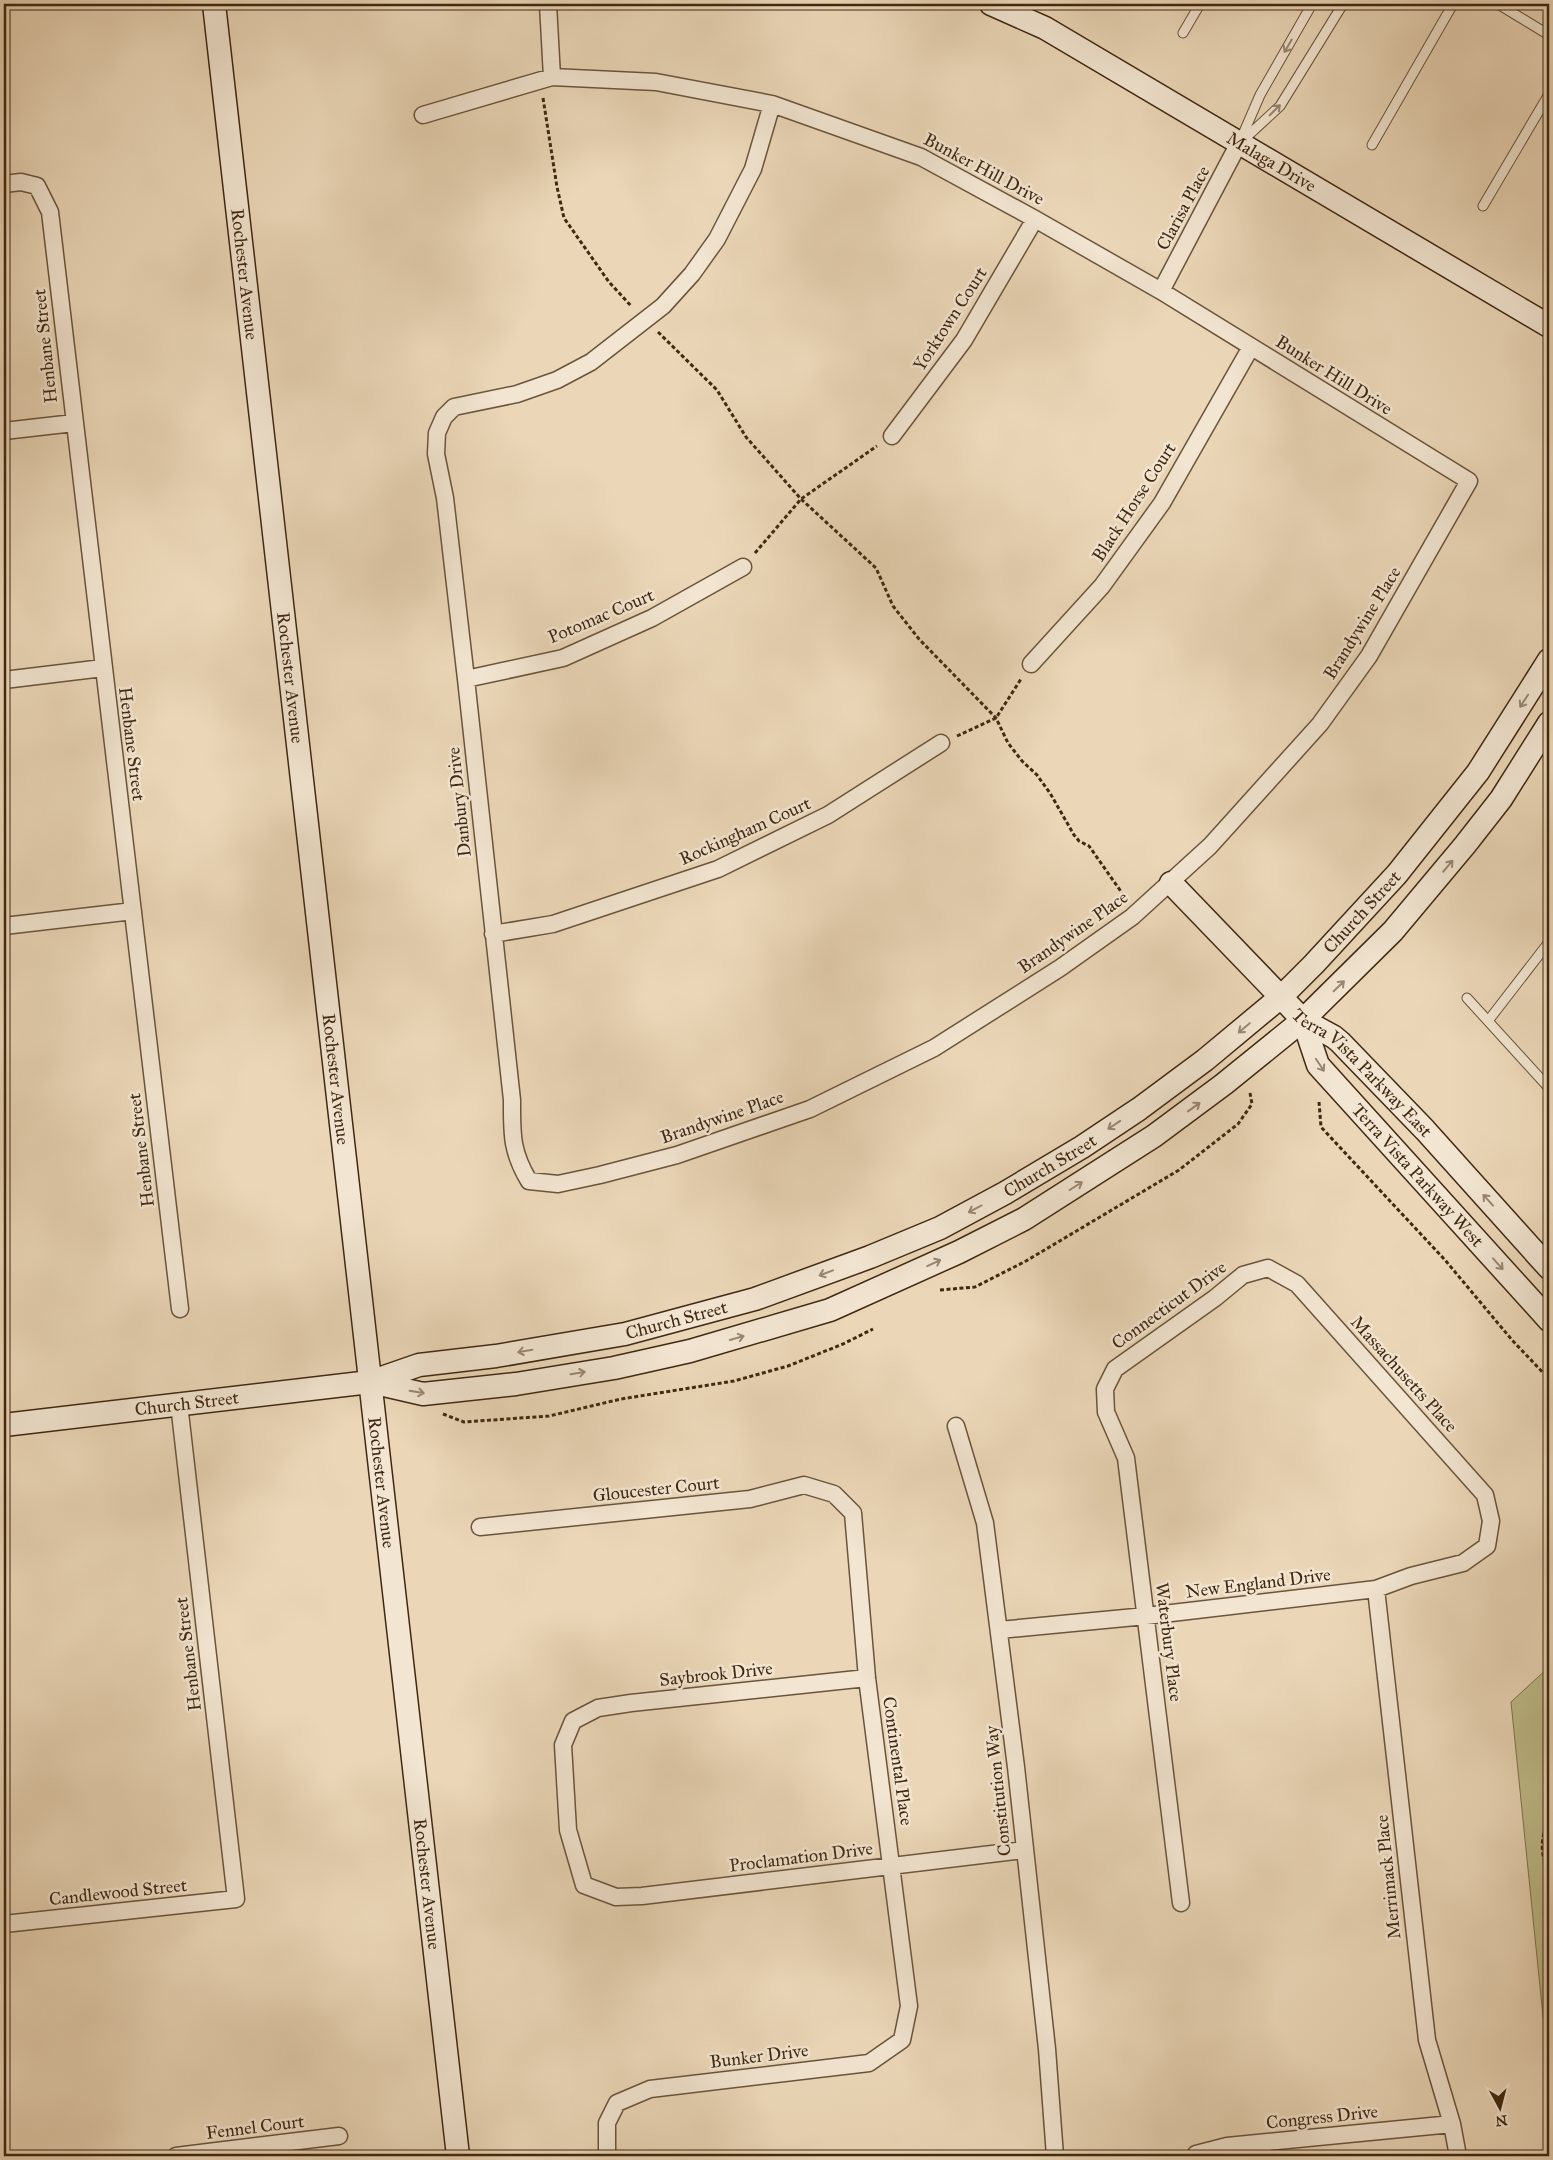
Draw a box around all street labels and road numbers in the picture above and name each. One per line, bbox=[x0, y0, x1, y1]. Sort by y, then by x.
street label: Malaga Drive bbox=[1223, 127, 1320, 197]
street label: Bunker Hill Drive bbox=[920, 128, 1048, 210]
street label: Clarisa Place bbox=[1152, 162, 1214, 254]
street label: Rochester Avenue bbox=[226, 207, 263, 341]
street label: Yorktown Court bbox=[908, 262, 992, 375]
street label: Henbane Street bbox=[28, 287, 62, 404]
street label: Bunker Hill Drive bbox=[1272, 330, 1396, 420]
street label: Black Horse Court bbox=[1087, 438, 1181, 566]
street label: Brandywine Place bbox=[1318, 562, 1406, 684]
street label: Potomac Court bbox=[545, 584, 658, 648]
street label: Rochester Avenue bbox=[272, 611, 309, 744]
street label: Henbane Street bbox=[114, 686, 150, 803]
street label: Danbury Drive bbox=[442, 746, 476, 858]
street label: Rockingham Court bbox=[676, 792, 815, 871]
street label: Church Street bbox=[1318, 866, 1406, 958]
street label: Brandywine Place bbox=[1014, 886, 1132, 978]
street label: Terra Vista Parkway East bbox=[1287, 1004, 1437, 1142]
street label: Rochester Avenue bbox=[318, 1012, 354, 1146]
street label: Brandywine Place bbox=[657, 1086, 787, 1148]
street label: Henbane Street bbox=[123, 1091, 159, 1208]
street label: Terra Vista Parkway West bbox=[1347, 1099, 1489, 1252]
street label: Church Street bbox=[1000, 1129, 1101, 1202]
street label: Connecticut Drive bbox=[1107, 1256, 1231, 1354]
street label: Church Street bbox=[623, 1296, 730, 1344]
street label: Massachusetts Place bbox=[1346, 1311, 1462, 1437]
street label: Church Street bbox=[133, 1386, 241, 1421]
street label: Rochester Avenue bbox=[363, 1416, 400, 1549]
street label: Gloucester Court bbox=[592, 1471, 721, 1507]
street label: New England Drive bbox=[1184, 1563, 1332, 1604]
street label: Waterbury Place bbox=[1151, 1581, 1187, 1703]
street label: Henbane Street bbox=[170, 1595, 206, 1712]
street label: Saybrook Drive bbox=[658, 1657, 774, 1691]
street label: Continental Place bbox=[878, 1695, 918, 1827]
street label: Constitution Way bbox=[980, 1724, 1016, 1857]
street label: Merrimack Place bbox=[1371, 1814, 1405, 1940]
street label: Rochester Avenue bbox=[409, 1817, 446, 1951]
street label: Proclamation Drive bbox=[728, 1837, 874, 1877]
street label: Candlewood Street bbox=[48, 1874, 189, 1910]
street label: Bunker Drive bbox=[708, 2039, 810, 2073]
street label: Congress Drive bbox=[1265, 2100, 1379, 2135]
street label: Fennel Court bbox=[205, 2110, 306, 2144]

